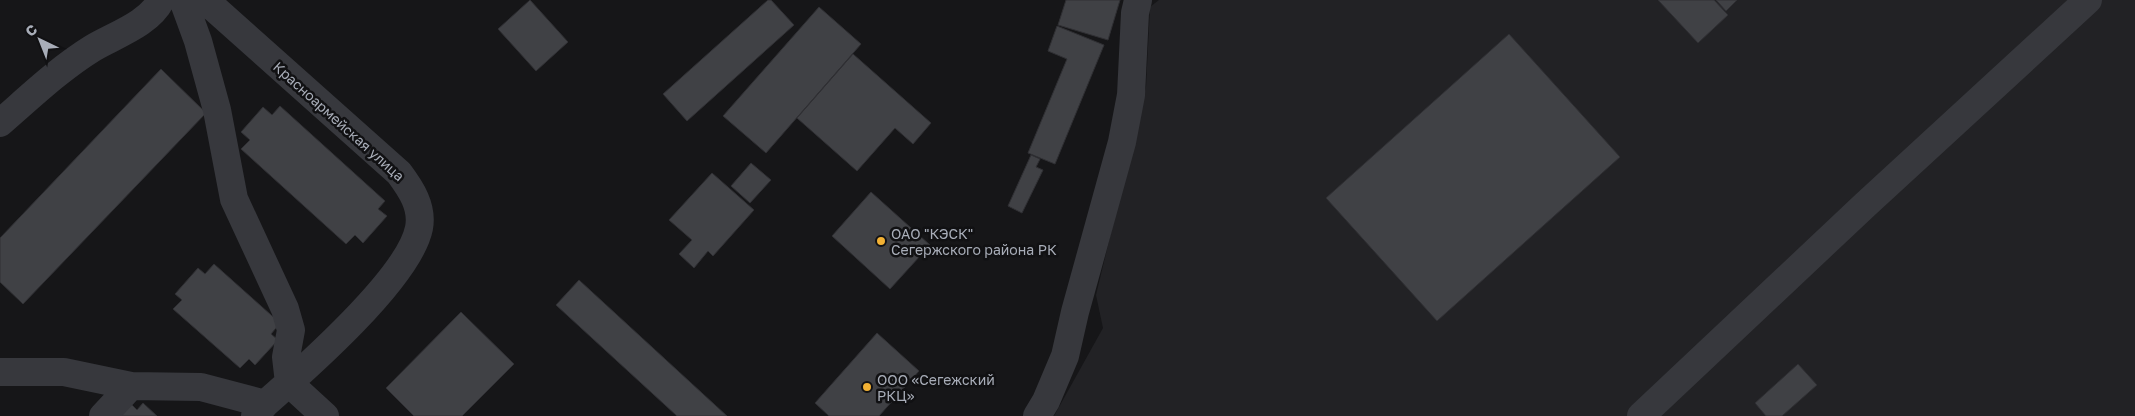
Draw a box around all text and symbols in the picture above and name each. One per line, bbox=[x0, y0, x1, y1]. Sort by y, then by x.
north arrow bbox=[15, 15, 65, 65]
text: С bbox=[21, 20, 40, 40]
street label: Красноармейская улица bbox=[270, 58, 408, 184]
place label: ОАО "КЭСК" Сегержского района РК bbox=[891, 225, 1057, 258]
marker: ОАО "КЭСК" Сегержского района РК bbox=[875, 235, 887, 247]
place label: ООО «Сегежский РКЦ» bbox=[877, 371, 995, 404]
marker: ООО «Сегежский РКЦ» bbox=[861, 381, 873, 393]

